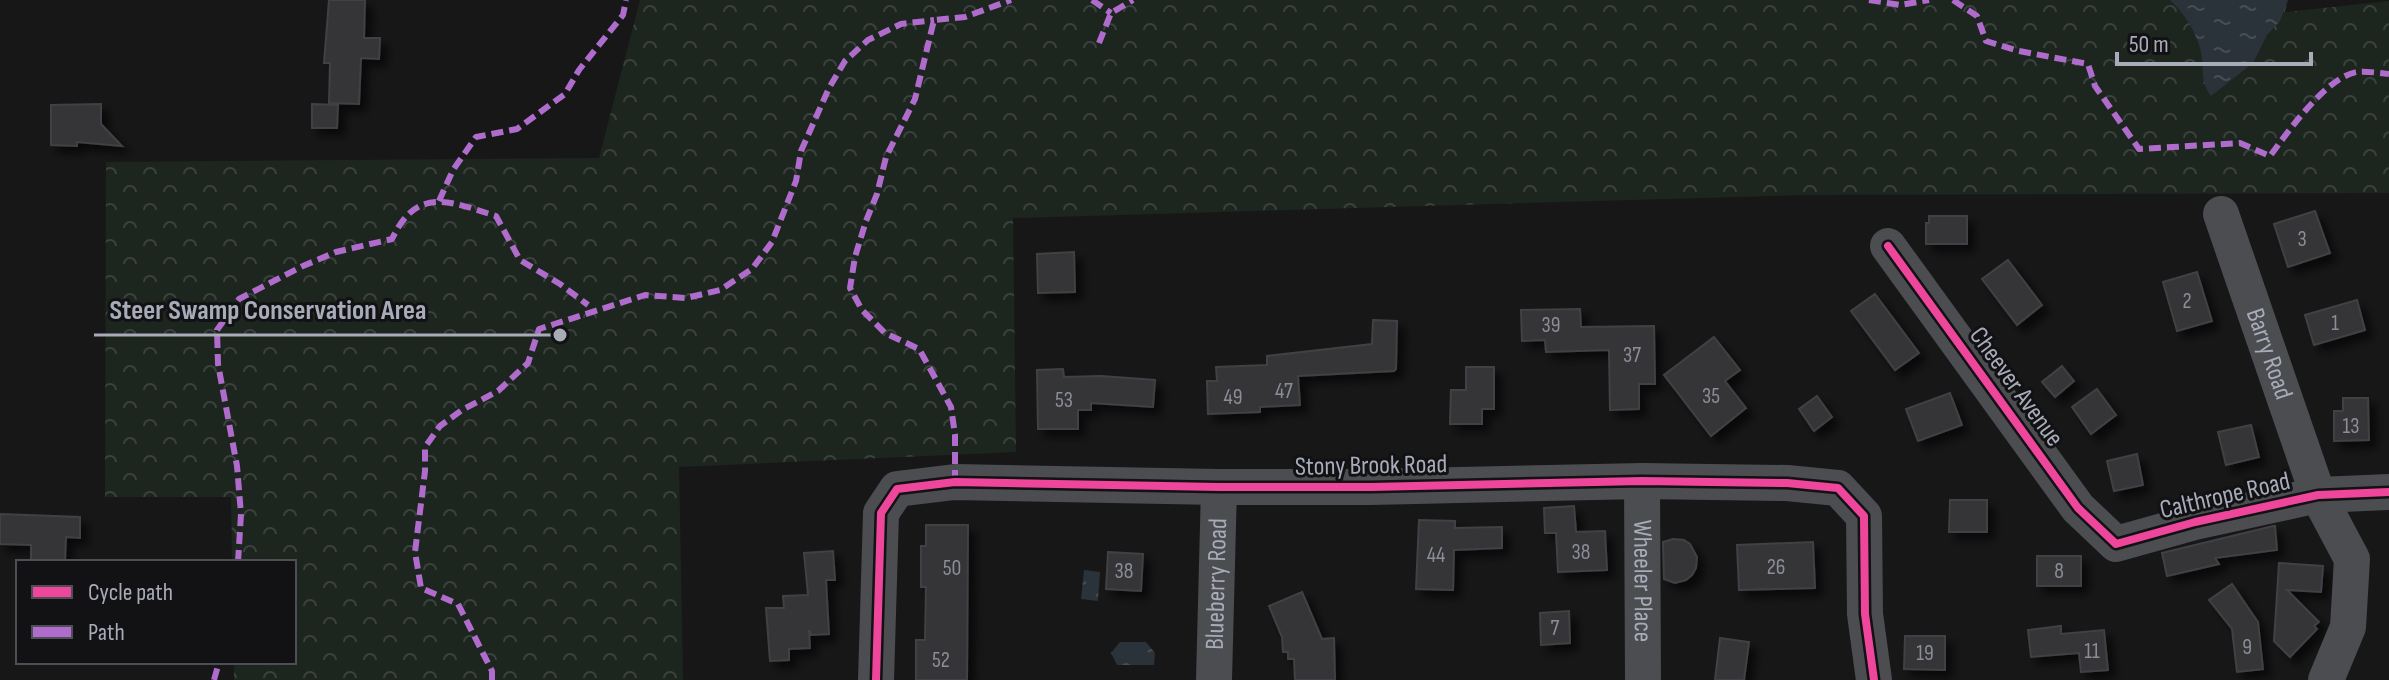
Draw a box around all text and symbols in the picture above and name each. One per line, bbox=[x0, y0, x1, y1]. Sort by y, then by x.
scale bar bbox=[2117, 16, 2311, 66]
text: 50 m bbox=[2129, 30, 2169, 59]
house number: 3 bbox=[2297, 226, 2307, 253]
callout: Steer Swamp Conservation Area bbox=[94, 283, 443, 335]
house number: 2 bbox=[2182, 288, 2192, 315]
text: Steer Swamp Conservation Area bbox=[109, 294, 427, 327]
street label: Barry Road bbox=[2239, 304, 2299, 404]
house number: 1 bbox=[2331, 310, 2339, 337]
house number: 39 bbox=[1542, 312, 1560, 339]
street label: Cheever Avenue bbox=[1962, 321, 2070, 453]
house number: 37 bbox=[1623, 342, 1641, 369]
house number: 47 bbox=[1275, 378, 1293, 405]
house number: 35 bbox=[1702, 383, 1720, 410]
house number: 49 bbox=[1224, 384, 1243, 411]
house number: 53 bbox=[1055, 387, 1073, 414]
house number: 13 bbox=[2343, 413, 2359, 440]
street label: Stony Brook Road bbox=[1295, 449, 1447, 483]
street label: Calthrope Road bbox=[2157, 466, 2293, 526]
street label: Blueberry Road bbox=[1199, 518, 1234, 650]
street label: Wheeler Place bbox=[1627, 520, 1658, 642]
house number: 38 bbox=[1572, 539, 1590, 566]
house number: 44 bbox=[1427, 542, 1445, 569]
house number: 26 bbox=[1767, 554, 1785, 581]
house number: 50 bbox=[943, 555, 961, 582]
house number: 38 bbox=[1115, 558, 1133, 585]
house number: 8 bbox=[2054, 558, 2064, 585]
legend bbox=[16, 560, 296, 664]
text: Cycle path bbox=[88, 578, 173, 607]
house number: 7 bbox=[1551, 615, 1560, 642]
text: Path bbox=[88, 618, 125, 647]
house number: 9 bbox=[2242, 634, 2252, 661]
house number: 11 bbox=[2084, 638, 2100, 665]
house number: 19 bbox=[1916, 640, 1934, 667]
house number: 52 bbox=[932, 647, 950, 674]

